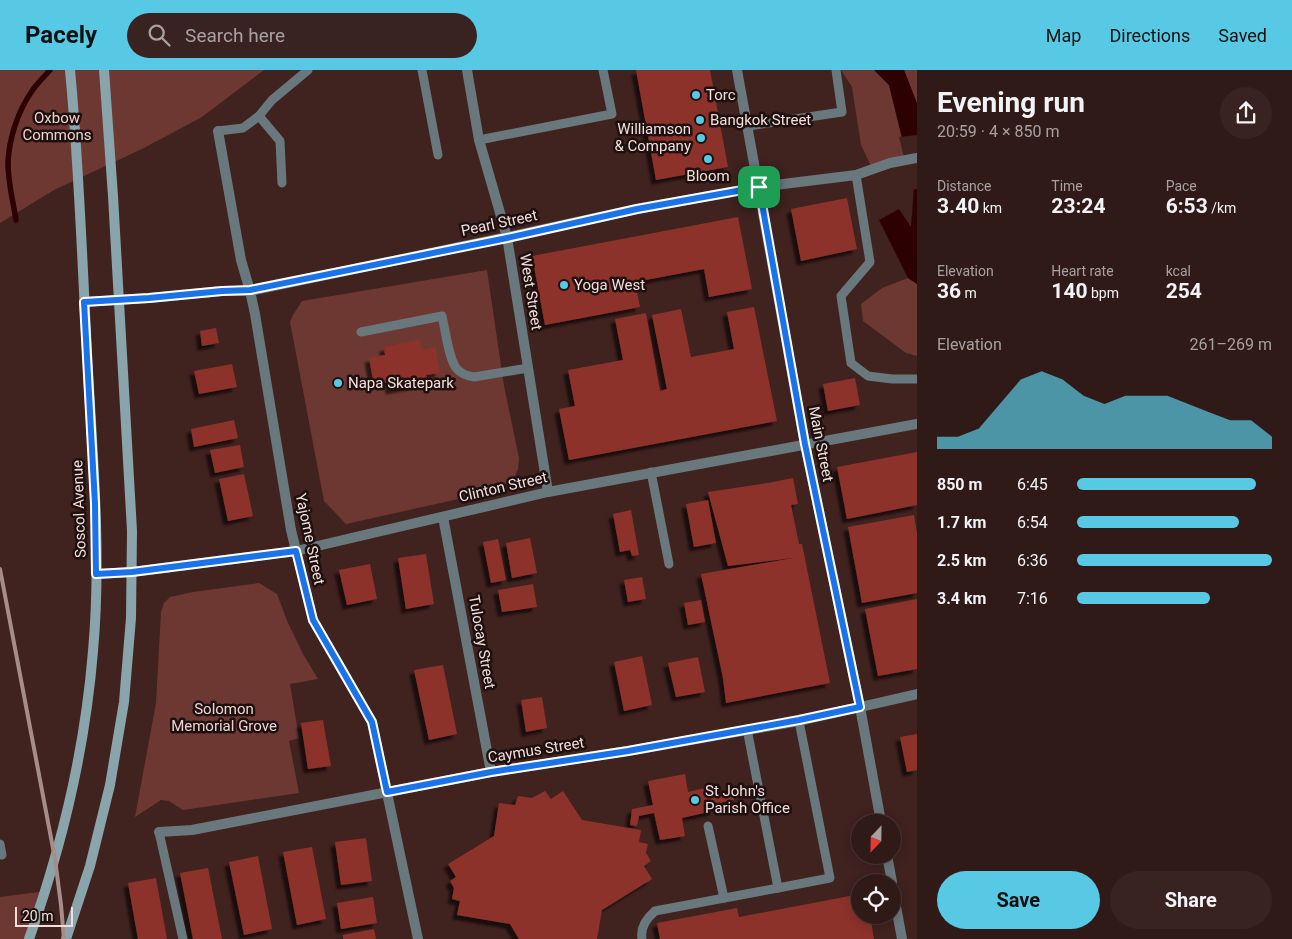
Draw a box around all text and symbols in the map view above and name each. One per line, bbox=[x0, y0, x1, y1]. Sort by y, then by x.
search box bbox=[127, 13, 477, 58]
text: Pacely bbox=[25, 21, 97, 49]
icon: search bbox=[145, 21, 173, 49]
text: Search here bbox=[185, 24, 285, 47]
text: Map bbox=[1046, 25, 1081, 46]
text: Directions bbox=[1109, 25, 1190, 46]
text: Saved bbox=[1218, 25, 1267, 46]
place label: Torc bbox=[706, 86, 736, 104]
text: Evening run bbox=[937, 86, 1085, 119]
button: share bbox=[1220, 87, 1272, 139]
marker: Torc bbox=[690, 89, 702, 101]
park label: Oxbow Commons bbox=[22, 109, 92, 144]
place label: Bangkok Street bbox=[710, 111, 811, 129]
marker: Bangkok Street bbox=[694, 114, 706, 126]
place label: Williamson & Company bbox=[615, 120, 691, 155]
text: 20:59 · 4 × 850 m bbox=[937, 122, 1059, 141]
marker: Williamson & Company bbox=[695, 132, 707, 144]
marker: Bloom bbox=[702, 153, 714, 165]
pin bbox=[738, 166, 780, 208]
place label: Bloom bbox=[686, 167, 730, 185]
icon: arrive bbox=[745, 173, 773, 201]
text: Distance bbox=[937, 178, 992, 194]
text: Time bbox=[1051, 178, 1083, 194]
text: Pace bbox=[1166, 178, 1197, 194]
text: 3.40 bbox=[937, 194, 979, 218]
text: 23:24 bbox=[1051, 194, 1105, 218]
text: 6:53 bbox=[1166, 194, 1208, 218]
text: km bbox=[979, 200, 1002, 216]
text: /km bbox=[1208, 200, 1236, 216]
street label: Pearl Street bbox=[459, 206, 539, 240]
street label: West Street bbox=[516, 253, 546, 332]
text: Elevation bbox=[937, 263, 994, 279]
text: Heart rate bbox=[1051, 263, 1114, 279]
text: kcal bbox=[1166, 263, 1191, 279]
place label: Yoga West bbox=[574, 276, 645, 294]
marker: Yoga West bbox=[558, 279, 570, 291]
text: 36 bbox=[937, 279, 961, 303]
text: 140 bbox=[1051, 279, 1087, 303]
text: 254 bbox=[1166, 279, 1202, 303]
text: m bbox=[961, 285, 977, 301]
text: bpm bbox=[1087, 285, 1119, 301]
text: Elevation bbox=[937, 335, 1002, 354]
text: 261–269 m bbox=[1190, 335, 1272, 354]
place label: Napa Skatepark bbox=[348, 374, 454, 392]
marker: Napa Skatepark bbox=[332, 377, 344, 389]
street label: Main Street bbox=[805, 405, 837, 483]
street label: Soscol Avenue bbox=[68, 460, 90, 558]
street label: Clinton Street bbox=[457, 468, 549, 506]
text: 850 m bbox=[937, 475, 982, 494]
text: 6:45 bbox=[1017, 475, 1048, 494]
street label: Yajome Street bbox=[292, 492, 329, 587]
text: 1.7 km bbox=[937, 513, 986, 532]
text: 6:54 bbox=[1017, 513, 1048, 532]
text: 2.5 km bbox=[937, 551, 986, 570]
text: 6:36 bbox=[1017, 551, 1048, 570]
text: 3.4 km bbox=[937, 589, 986, 608]
text: 7:16 bbox=[1017, 589, 1048, 608]
street label: Tulocay Street bbox=[465, 594, 499, 690]
park label: Solomon Memorial Grove bbox=[171, 700, 277, 735]
street label: Caymus Street bbox=[487, 733, 586, 767]
place label: St John's Parish Office bbox=[705, 782, 790, 817]
marker: St John's Parish Office bbox=[689, 794, 701, 806]
north arrow bbox=[851, 814, 901, 864]
map controls bbox=[851, 814, 901, 924]
button: Save bbox=[937, 871, 1100, 929]
button: Share bbox=[1110, 871, 1272, 929]
button: locate bbox=[851, 874, 901, 924]
scale bar bbox=[15, 904, 72, 927]
text: 20 m bbox=[22, 908, 54, 924]

